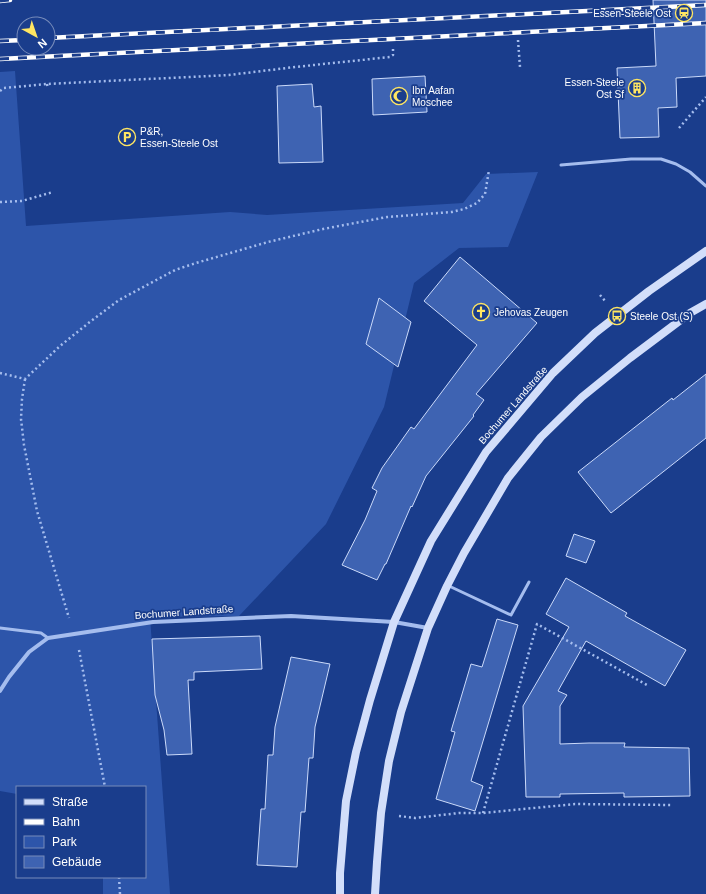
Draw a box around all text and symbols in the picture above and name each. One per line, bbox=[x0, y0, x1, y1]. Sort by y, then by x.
station icon: Essen-Steele Ost bbox=[674, 3, 694, 23]
place label: Essen-Steele Ost bbox=[593, 8, 671, 19]
north arrow bbox=[16, 16, 56, 56]
text: N bbox=[35, 37, 49, 51]
place label: Essen-Steele Ost Sf bbox=[565, 77, 624, 100]
building icon: Essen-Steele Ost Sf bbox=[627, 78, 647, 98]
place label: Ibn Aafan Moschee bbox=[412, 85, 454, 108]
mosque icon: Ibn Aafan Moschee bbox=[389, 86, 409, 106]
place label: P&R, Essen-Steele Ost bbox=[140, 126, 218, 149]
parking icon: P&R, Essen-Steele Ost bbox=[117, 127, 137, 147]
church icon: Jehovas Zeugen bbox=[471, 302, 491, 322]
bus stop icon: Steele Ost (S) bbox=[607, 306, 627, 326]
place label: Jehovas Zeugen bbox=[494, 307, 568, 318]
place label: Steele Ost (S) bbox=[630, 311, 693, 322]
street label: Bochumer Landstraße bbox=[476, 364, 550, 446]
street label: Bochumer Landstraße bbox=[134, 603, 234, 621]
legend bbox=[16, 786, 146, 878]
text: Straße bbox=[52, 795, 88, 809]
text: Bahn bbox=[52, 815, 80, 829]
text: Park bbox=[52, 835, 78, 849]
text: Gebäude bbox=[52, 855, 102, 869]

